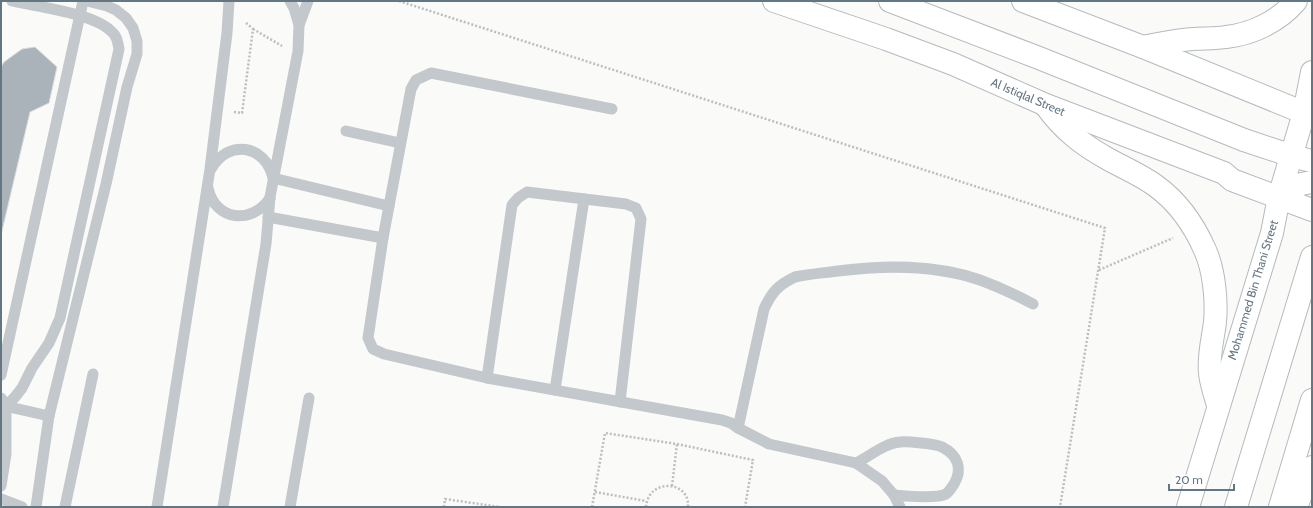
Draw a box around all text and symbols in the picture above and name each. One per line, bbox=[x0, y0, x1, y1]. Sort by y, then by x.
street label: Al Istiqlal Street bbox=[989, 74, 1067, 119]
street label: Mohammed Bin Thani Street bbox=[1224, 218, 1281, 362]
scale bar bbox=[1169, 466, 1234, 492]
text: 20 m bbox=[1175, 472, 1203, 487]

